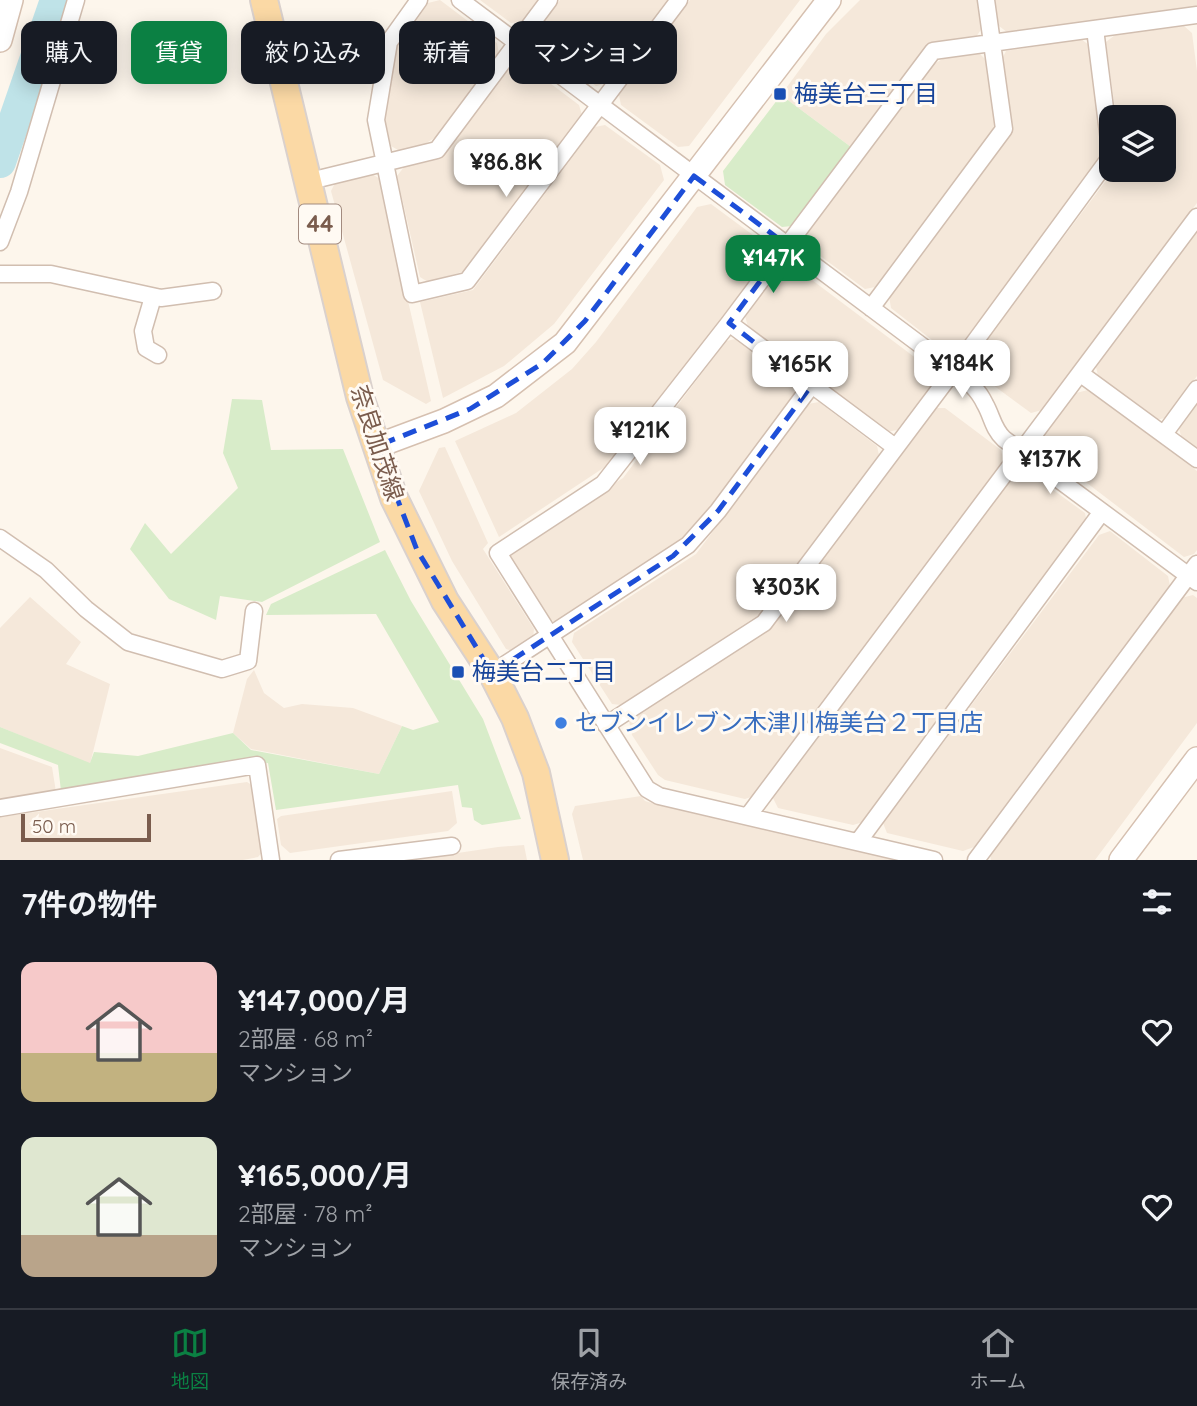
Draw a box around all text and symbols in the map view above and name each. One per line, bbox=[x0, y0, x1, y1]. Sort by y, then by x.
chip: 購入 bbox=[21, 21, 117, 84]
chip: 賃貸 bbox=[131, 21, 227, 84]
chip: 絞り込み bbox=[241, 21, 385, 84]
chip: 新着 bbox=[399, 21, 495, 84]
chip: マンション bbox=[509, 21, 677, 84]
place label: 梅美台三丁目 bbox=[794, 78, 938, 108]
marker: 梅美台三丁目 bbox=[772, 86, 788, 102]
map controls bbox=[1099, 105, 1176, 182]
button: layers bbox=[1099, 105, 1176, 182]
pin: ¥86.8K bbox=[449, 140, 563, 199]
text: ¥86.8K bbox=[470, 147, 542, 176]
road number: 44 bbox=[299, 204, 341, 244]
pin: ¥147K bbox=[724, 236, 822, 295]
text: ¥147K bbox=[741, 243, 805, 272]
pin: ¥184K bbox=[913, 340, 1011, 400]
pin: ¥165K bbox=[751, 342, 849, 401]
text: ¥184K bbox=[930, 348, 994, 377]
text: ¥165K bbox=[768, 349, 832, 378]
street label: 奈良加茂線 bbox=[345, 381, 411, 504]
pin: ¥121K bbox=[591, 407, 689, 467]
text: ¥121K bbox=[610, 415, 670, 444]
pin: ¥137K bbox=[1001, 436, 1099, 496]
text: ¥137K bbox=[1019, 444, 1081, 473]
pin: ¥303K bbox=[737, 564, 835, 624]
text: ¥303K bbox=[752, 572, 820, 601]
place label: 梅美台二丁目 bbox=[472, 656, 616, 686]
marker: 梅美台二丁目 bbox=[450, 664, 466, 680]
place label: セブンイレブン木津川梅美台２丁目店 bbox=[575, 707, 983, 737]
marker: セブンイレブン木津川梅美台２丁目店 bbox=[553, 715, 569, 731]
scale bar bbox=[21, 811, 150, 843]
text: 50 m bbox=[32, 814, 76, 838]
icon: filters bbox=[1138, 883, 1176, 921]
text: 7件の物件 bbox=[21, 885, 157, 923]
text: ¥147,000/月 bbox=[238, 981, 410, 1019]
icon: home bbox=[77, 990, 161, 1074]
icon: heart bbox=[1138, 1013, 1176, 1051]
text: 2部屋 · 68 m² bbox=[238, 1024, 373, 1053]
text: マンション bbox=[238, 1058, 353, 1087]
text: ¥165,000/月 bbox=[238, 1156, 412, 1194]
icon: home bbox=[77, 1165, 161, 1249]
icon: heart bbox=[1138, 1188, 1176, 1226]
text: 2部屋 · 78 m² bbox=[238, 1199, 373, 1228]
text: マンション bbox=[238, 1233, 353, 1262]
tab: 地図 bbox=[171, 1324, 209, 1393]
tab: 保存済み bbox=[551, 1324, 627, 1393]
tab: ホーム bbox=[969, 1324, 1026, 1393]

